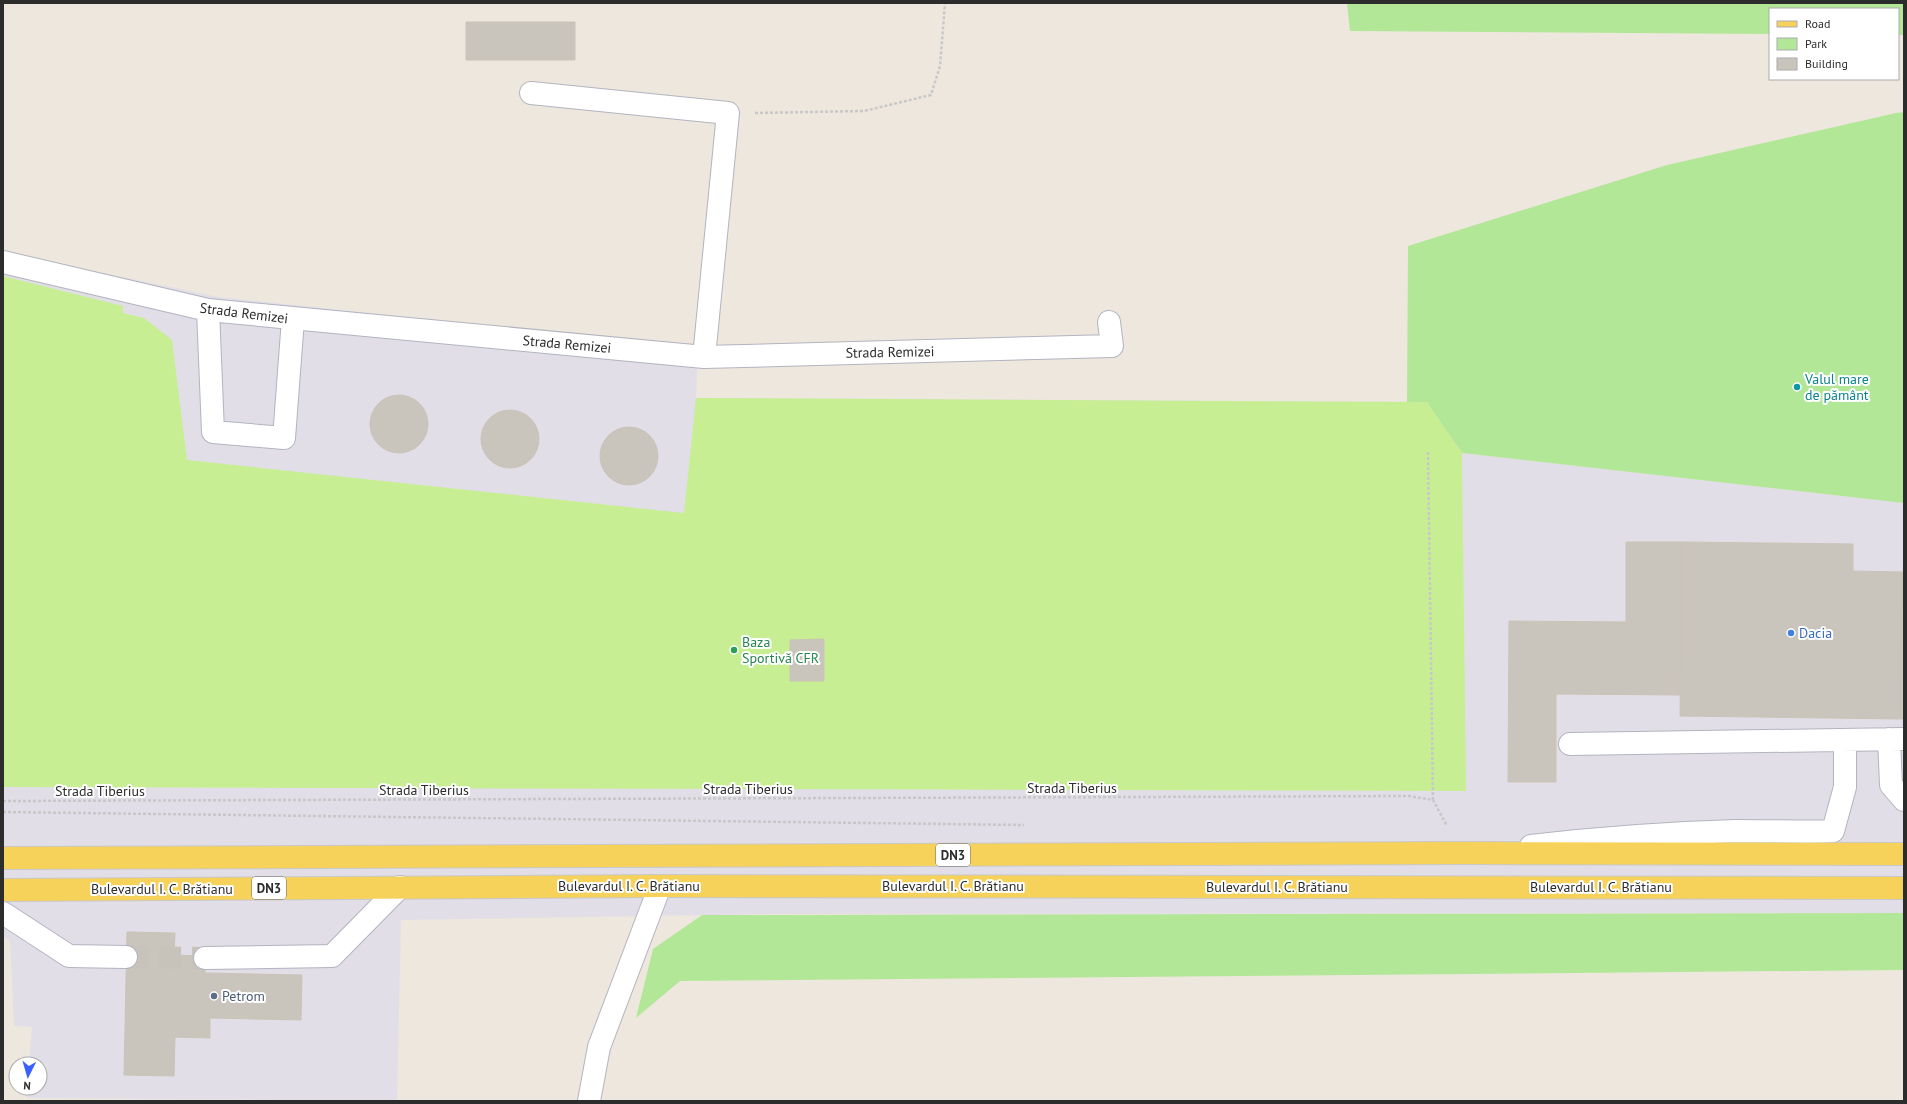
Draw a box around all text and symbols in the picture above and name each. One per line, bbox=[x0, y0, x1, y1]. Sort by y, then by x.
legend bbox=[1769, 8, 1899, 80]
text: Road bbox=[1805, 16, 1830, 31]
text: Park bbox=[1805, 36, 1827, 51]
text: Building bbox=[1805, 56, 1848, 71]
street label: Strada Remizei bbox=[199, 299, 289, 327]
street label: Strada Remizei bbox=[522, 331, 612, 357]
street label: Strada Remizei bbox=[845, 342, 935, 362]
place label: Valul mare de pământ bbox=[1804, 370, 1869, 404]
marker: Valul mare de pământ bbox=[1792, 382, 1802, 392]
place label: Dacia bbox=[1799, 624, 1832, 642]
marker: Dacia bbox=[1786, 628, 1796, 638]
place label: Baza Sportivă CFR bbox=[742, 633, 819, 667]
marker: Baza Sportivă CFR bbox=[729, 645, 739, 655]
street label: Strada Tiberius bbox=[1027, 779, 1117, 797]
street label: Strada Tiberius bbox=[703, 780, 793, 798]
street label: Strada Tiberius bbox=[379, 781, 469, 799]
street label: Strada Tiberius bbox=[55, 782, 145, 800]
road number: DN3 bbox=[936, 844, 970, 866]
road number: DN3 bbox=[252, 877, 286, 899]
street label: Bulevardul I. C. Brătianu bbox=[558, 877, 700, 895]
street label: Bulevardul I. C. Brătianu bbox=[882, 877, 1024, 895]
street label: Bulevardul I. C. Brătianu bbox=[1206, 878, 1348, 896]
street label: Bulevardul I. C. Brătianu bbox=[1530, 878, 1672, 896]
street label: Bulevardul I. C. Brătianu bbox=[91, 880, 233, 898]
place label: Petrom bbox=[222, 987, 265, 1005]
marker: Petrom bbox=[209, 991, 219, 1001]
north arrow bbox=[8, 1056, 48, 1096]
text: N bbox=[23, 1079, 31, 1093]

